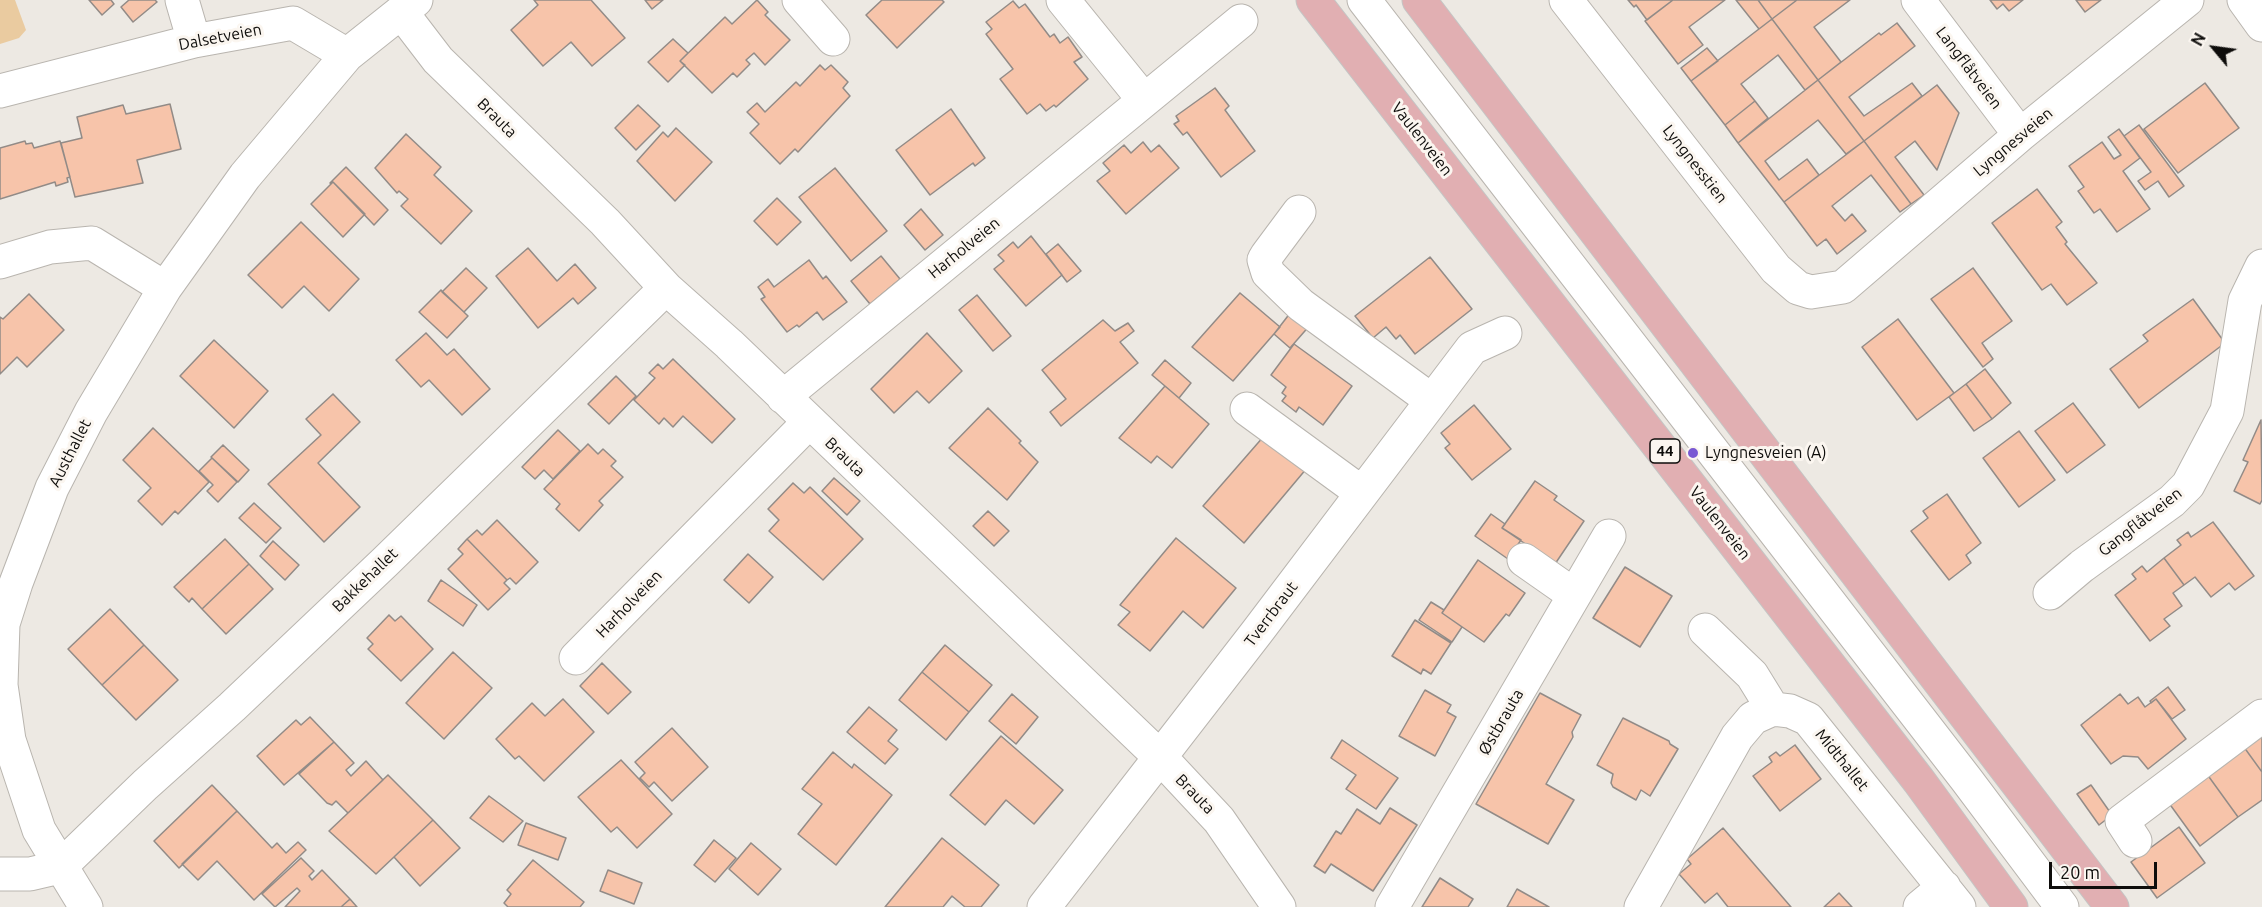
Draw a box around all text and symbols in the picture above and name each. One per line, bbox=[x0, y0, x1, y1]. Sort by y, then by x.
north arrow bbox=[2184, 18, 2244, 78]
street label: Dalsetveien bbox=[177, 20, 263, 54]
street label: Langflåtveien bbox=[1932, 23, 2006, 113]
text: N bbox=[2187, 30, 2209, 49]
street label: Brauta bbox=[473, 94, 521, 142]
street label: Vaulenveien bbox=[1387, 98, 1457, 180]
street label: Lyngnesveien bbox=[1970, 103, 2056, 181]
street label: Lyngnesstien bbox=[1659, 121, 1731, 207]
street label: Harholveien bbox=[924, 213, 1004, 283]
street label: Austhallet bbox=[45, 416, 95, 490]
street label: Brauta bbox=[821, 433, 869, 481]
road number: 44 bbox=[1650, 439, 1680, 463]
place label: Lyngnesveien (A) bbox=[1705, 443, 1827, 463]
marker: Lyngnesveien (A) bbox=[1686, 446, 1700, 460]
street label: Vaulenveien bbox=[1685, 482, 1755, 564]
street label: Gangflåtveien bbox=[2095, 484, 2185, 560]
street label: Bakkehallet bbox=[328, 544, 402, 616]
street label: Harholveien bbox=[592, 566, 666, 642]
street label: Tverrbraut bbox=[1240, 578, 1302, 650]
street label: Østbrauta bbox=[1474, 686, 1528, 758]
street label: Midthallet bbox=[1811, 725, 1873, 795]
street label: Brauta bbox=[1171, 770, 1219, 818]
scale bar bbox=[2052, 850, 2160, 888]
text: 20 m bbox=[2060, 862, 2100, 882]

